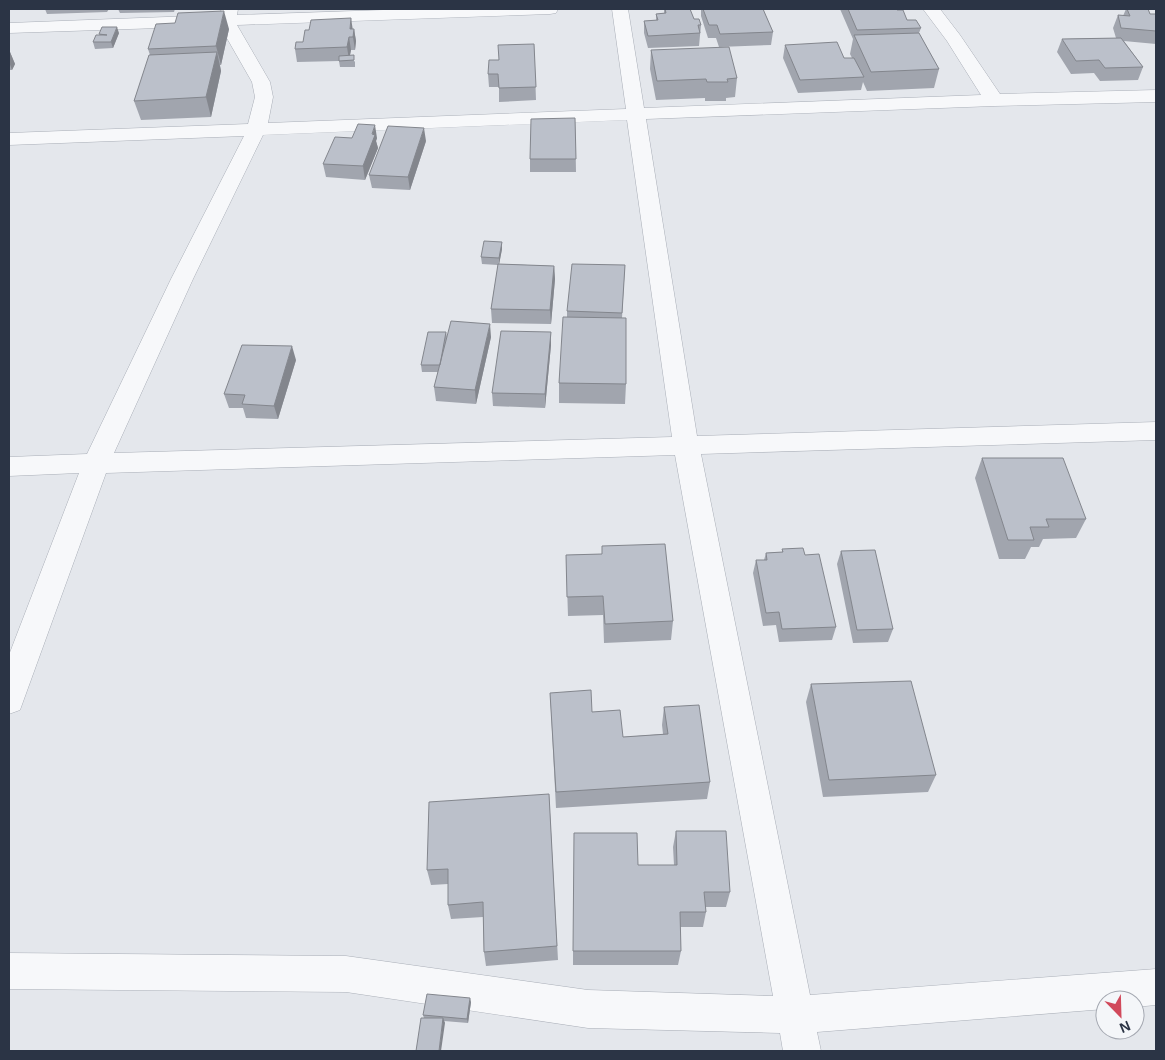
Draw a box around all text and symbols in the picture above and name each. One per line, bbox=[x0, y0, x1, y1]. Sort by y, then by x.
north arrow bbox=[1095, 990, 1145, 1040]
text: N bbox=[1117, 1018, 1133, 1036]

